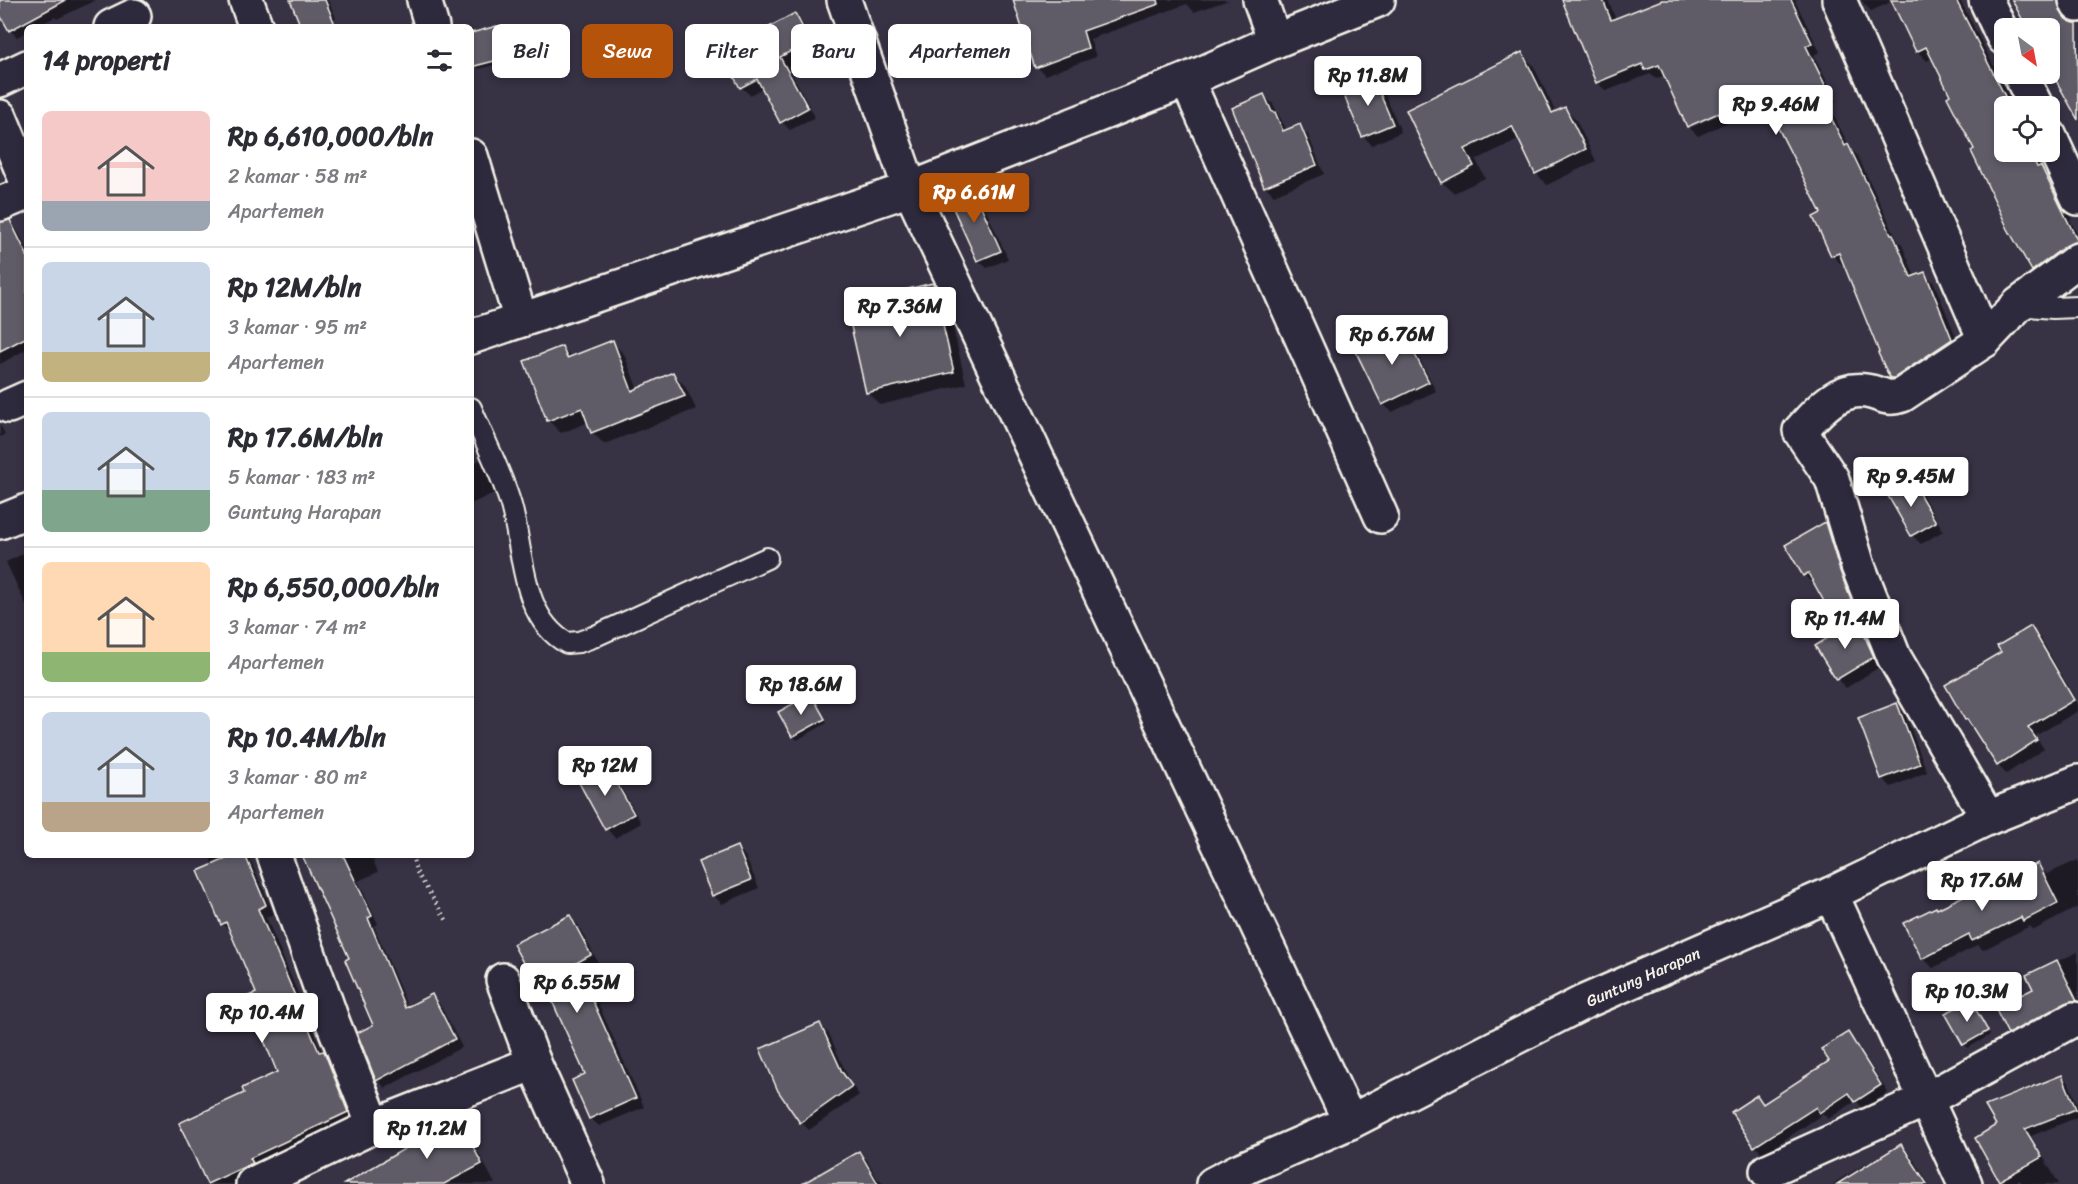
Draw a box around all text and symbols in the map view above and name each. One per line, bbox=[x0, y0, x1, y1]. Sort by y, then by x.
north arrow bbox=[1994, 18, 2060, 84]
map controls bbox=[1994, 18, 2060, 162]
chip: Beli bbox=[492, 24, 570, 78]
chip: Sewa bbox=[582, 24, 673, 78]
chip: Filter bbox=[685, 24, 779, 78]
chip: Baru bbox=[791, 24, 876, 78]
chip: Apartemen bbox=[888, 24, 1031, 78]
text: 14 properti bbox=[42, 37, 170, 83]
icon: filters bbox=[423, 44, 456, 77]
pin: Rp 11.8M bbox=[1306, 56, 1430, 107]
text: Rp 11.8M bbox=[1328, 58, 1408, 93]
pin: Rp 9.46M bbox=[1714, 85, 1838, 136]
text: Rp 9.46M bbox=[1733, 87, 1819, 122]
button: locate bbox=[1994, 96, 2060, 162]
text: Rp 6,610,000/bln bbox=[228, 113, 433, 159]
icon: home bbox=[90, 135, 162, 207]
text: 2 kamar · 58 m² bbox=[228, 159, 367, 194]
pin: Rp 6.61M bbox=[912, 173, 1036, 224]
text: Rp 6.61M bbox=[933, 175, 1015, 210]
text: Apartemen bbox=[228, 194, 324, 229]
text: Rp 12M/bln bbox=[228, 264, 361, 310]
icon: home bbox=[90, 286, 162, 358]
pin: Rp 7.36M bbox=[838, 287, 962, 338]
text: Rp 7.36M bbox=[858, 289, 942, 324]
text: 3 kamar · 95 m² bbox=[228, 310, 367, 345]
pin: Rp 6.76M bbox=[1330, 315, 1454, 366]
text: Rp 6.76M bbox=[1350, 317, 1434, 352]
text: Apartemen bbox=[228, 345, 324, 380]
text: Rp 17.6M/bln bbox=[228, 414, 383, 460]
icon: home bbox=[90, 436, 162, 508]
pin: Rp 9.45M bbox=[1849, 457, 1973, 508]
text: Rp 9.45M bbox=[1867, 459, 1955, 494]
text: 5 kamar · 183 m² bbox=[228, 460, 375, 495]
text: Guntung Harapan bbox=[228, 495, 381, 530]
text: Rp 6,550,000/bln bbox=[228, 564, 439, 610]
icon: home bbox=[90, 586, 162, 658]
pin: Rp 11.4M bbox=[1783, 599, 1907, 650]
text: Rp 11.4M bbox=[1805, 601, 1885, 636]
text: 3 kamar · 74 m² bbox=[228, 610, 367, 645]
text: Apartemen bbox=[228, 645, 324, 680]
pin: Rp 18.6M bbox=[739, 665, 863, 716]
text: Rp 18.6M bbox=[760, 667, 842, 702]
text: Rp 10.4M/bln bbox=[228, 714, 386, 760]
icon: home bbox=[90, 736, 162, 808]
pin: Rp 12M bbox=[556, 746, 654, 797]
text: Rp 12M bbox=[572, 748, 638, 783]
text: 3 kamar · 80 m² bbox=[228, 760, 367, 795]
text: Apartemen bbox=[228, 795, 324, 830]
pin: Rp 17.6M bbox=[1920, 861, 2044, 912]
text: Rp 17.6M bbox=[1941, 863, 2023, 898]
street label: Guntung Harapan bbox=[1581, 939, 1705, 1015]
pin: Rp 6.55M bbox=[515, 963, 639, 1014]
text: Rp 6.55M bbox=[534, 965, 620, 1000]
pin: Rp 10.3M bbox=[1905, 972, 2029, 1023]
text: Rp 10.3M bbox=[1926, 974, 2008, 1009]
pin: Rp 10.4M bbox=[200, 993, 324, 1044]
text: Rp 10.4M bbox=[220, 995, 304, 1030]
pin: Rp 11.2M bbox=[365, 1109, 489, 1160]
text: Rp 11.2M bbox=[388, 1111, 466, 1146]

